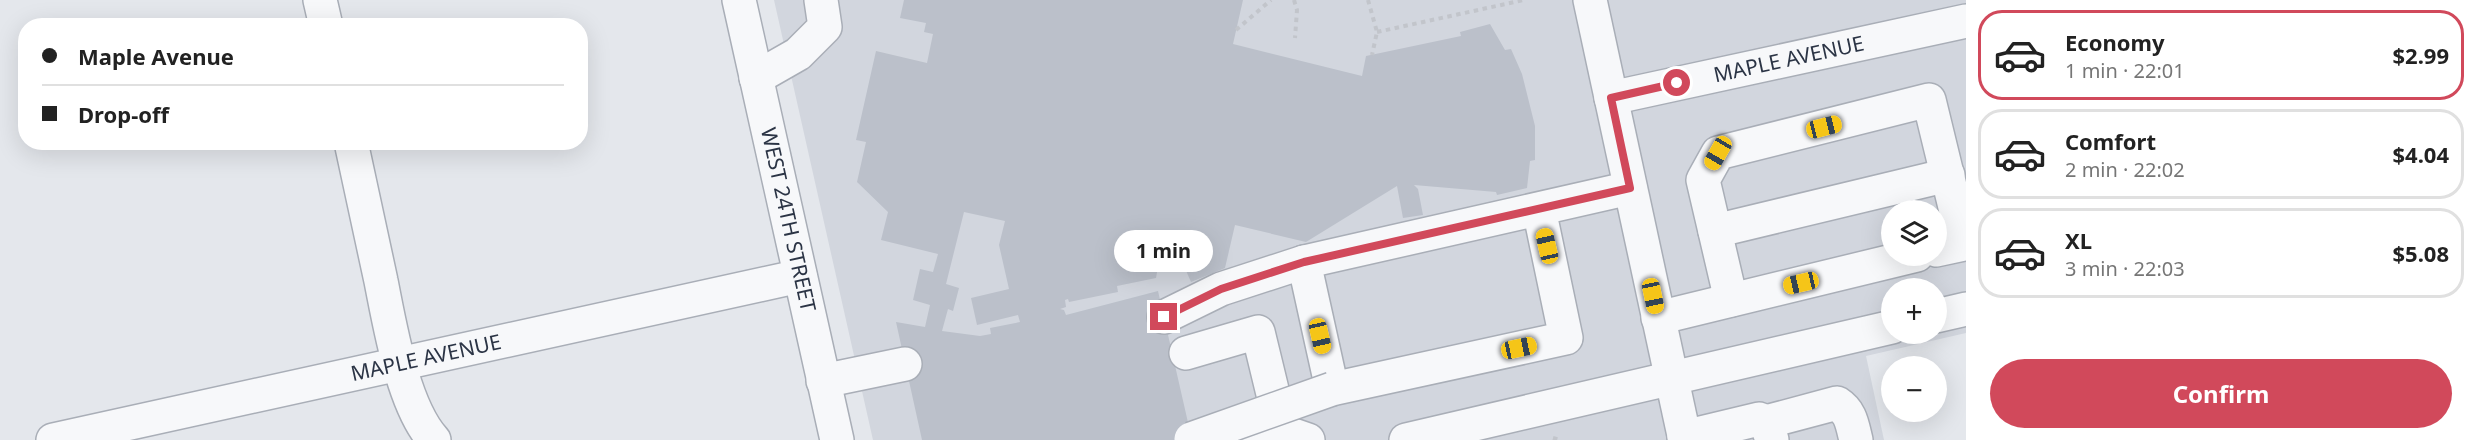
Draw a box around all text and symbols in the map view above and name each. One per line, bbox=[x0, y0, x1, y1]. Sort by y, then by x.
text: Economy bbox=[2065, 27, 2164, 57]
icon: car bbox=[1993, 28, 2047, 82]
street label: MAPLE AVENUE bbox=[1711, 29, 1867, 88]
text: $2.99 bbox=[2392, 40, 2449, 70]
text: Maple Avenue bbox=[78, 41, 234, 71]
text: 1 min · 22:01 bbox=[2065, 57, 2185, 84]
route start bbox=[1663, 69, 1690, 96]
text: Drop-off bbox=[78, 99, 169, 129]
car bbox=[1804, 114, 1844, 140]
street label: WEST 24TH STREET bbox=[755, 125, 823, 315]
text: Comfort bbox=[2065, 126, 2156, 156]
icon: car bbox=[1993, 127, 2047, 181]
car bbox=[1701, 133, 1735, 173]
text: $4.04 bbox=[2392, 139, 2449, 169]
text: 2 min · 22:02 bbox=[2065, 156, 2185, 183]
map controls bbox=[1881, 200, 1947, 422]
button: layers bbox=[1881, 200, 1947, 266]
text: XL bbox=[2065, 225, 2092, 255]
car bbox=[1534, 226, 1560, 266]
icon: car bbox=[1993, 226, 2047, 280]
callout: 1 min bbox=[1114, 230, 1214, 272]
text: 1 min bbox=[1136, 237, 1191, 264]
text: $5.08 bbox=[2392, 238, 2449, 268]
text: 3 min · 22:03 bbox=[2065, 255, 2185, 282]
car bbox=[1781, 270, 1821, 296]
car bbox=[1640, 277, 1666, 315]
button: + bbox=[1881, 278, 1947, 344]
route end bbox=[1150, 303, 1177, 330]
car bbox=[1307, 316, 1333, 356]
street label: MAPLE AVENUE bbox=[348, 327, 504, 387]
car bbox=[1500, 335, 1538, 361]
button: − bbox=[1881, 356, 1947, 422]
button: Confirm bbox=[1990, 359, 2452, 428]

